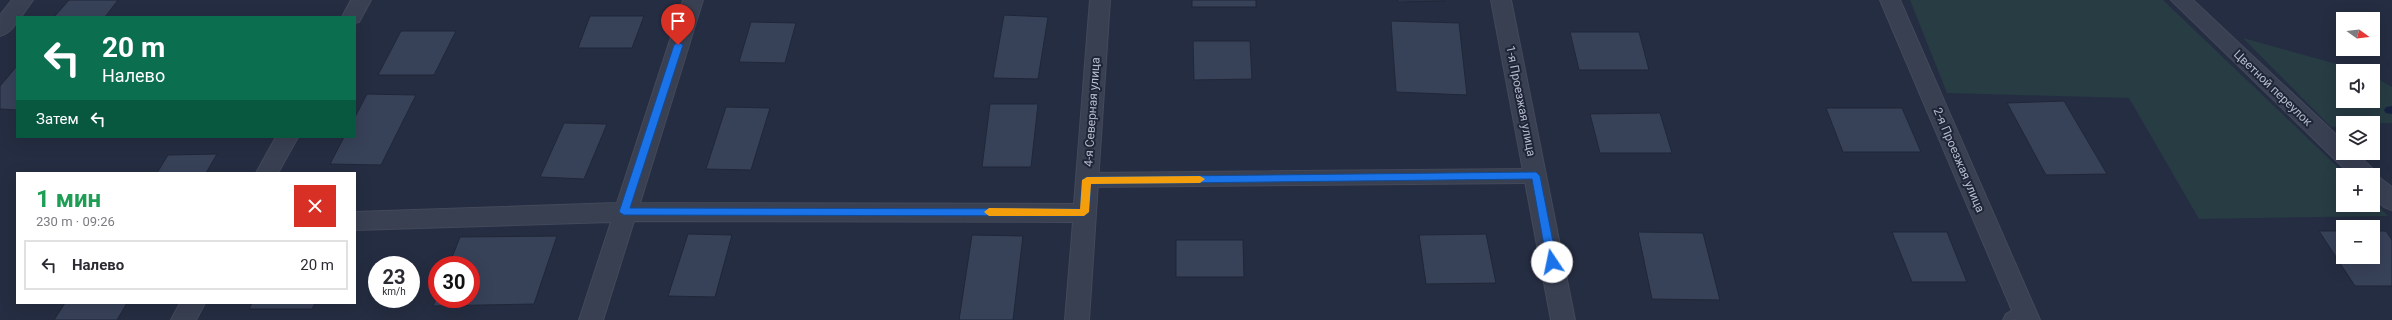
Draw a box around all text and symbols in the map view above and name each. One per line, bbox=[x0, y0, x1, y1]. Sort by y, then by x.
pin bbox=[661, 4, 695, 45]
icon: arrive bbox=[667, 10, 689, 32]
north arrow bbox=[2336, 12, 2380, 56]
map controls bbox=[2336, 12, 2380, 264]
text: 20 m bbox=[102, 31, 165, 64]
icon: left bbox=[36, 32, 88, 84]
street label: 1-я Проезжая улица bbox=[1503, 44, 1539, 158]
street label: Цветной переулок bbox=[2231, 47, 2315, 129]
street label: 4-я Северная улица bbox=[1081, 57, 1103, 167]
button: sound bbox=[2336, 64, 2380, 108]
text: Налево bbox=[102, 65, 165, 86]
street label: 2-я Проезжая улица bbox=[1931, 106, 1987, 214]
icon: left bbox=[87, 108, 109, 130]
text: Затем bbox=[36, 110, 79, 128]
button: layers bbox=[2336, 116, 2380, 160]
button: + bbox=[2336, 168, 2380, 212]
text: 1 мин bbox=[36, 185, 101, 213]
button: close bbox=[294, 185, 336, 227]
text: 230 m · 09:26 bbox=[36, 214, 115, 229]
button: − bbox=[2336, 220, 2380, 264]
position arrow bbox=[1531, 241, 1573, 283]
icon: left bbox=[38, 254, 60, 276]
text: Налево bbox=[72, 256, 124, 274]
text: 20 m bbox=[300, 256, 334, 274]
speed limit sign: 30 bbox=[428, 256, 480, 308]
text: 23 bbox=[383, 265, 405, 289]
text: km/h bbox=[382, 286, 406, 297]

